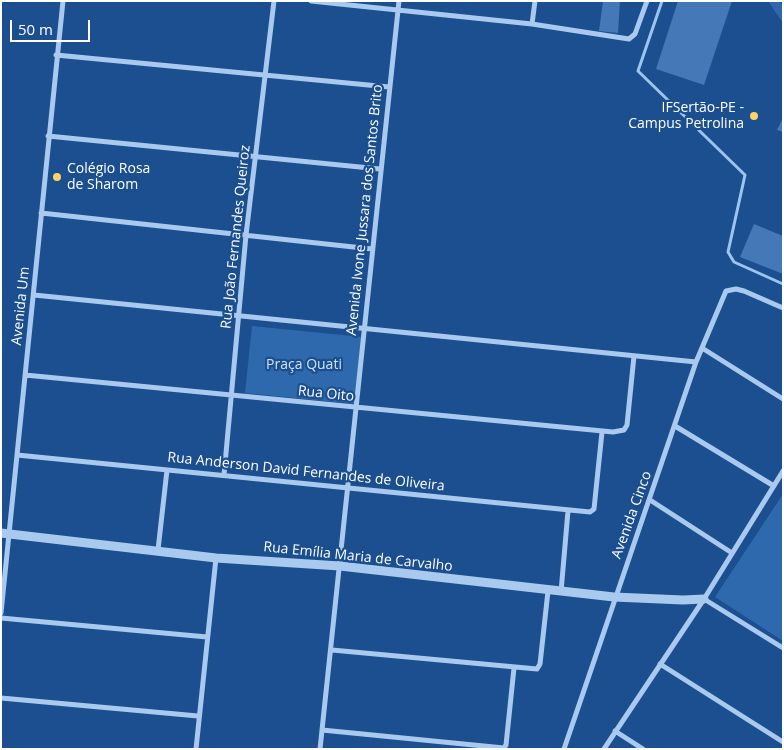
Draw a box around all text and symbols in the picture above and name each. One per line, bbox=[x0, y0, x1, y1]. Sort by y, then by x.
scale bar bbox=[12, 10, 92, 42]
text: 50 m bbox=[18, 19, 53, 39]
street label: Avenida Ivone Jussara dos Santos Brito bbox=[343, 84, 387, 336]
place label: IFSertão-PE - Campus Petrolina bbox=[628, 100, 744, 132]
marker: IFSertão-PE - Campus Petrolina bbox=[748, 110, 760, 122]
street label: Rua João Fernandes Queiroz bbox=[218, 144, 254, 330]
place label: Colégio Rosa de Sharom bbox=[67, 161, 150, 193]
marker: Colégio Rosa de Sharom bbox=[51, 171, 63, 183]
street label: Avenida Um bbox=[9, 266, 33, 346]
park label: Praça Quati bbox=[266, 357, 342, 373]
street label: Rua Oito bbox=[297, 383, 355, 405]
street label: Rua Anderson David Fernandes de Oliveira bbox=[167, 449, 445, 495]
street label: Avenida Cinco bbox=[608, 469, 656, 561]
street label: Rua Emília Maria de Carvalho bbox=[263, 539, 453, 575]

